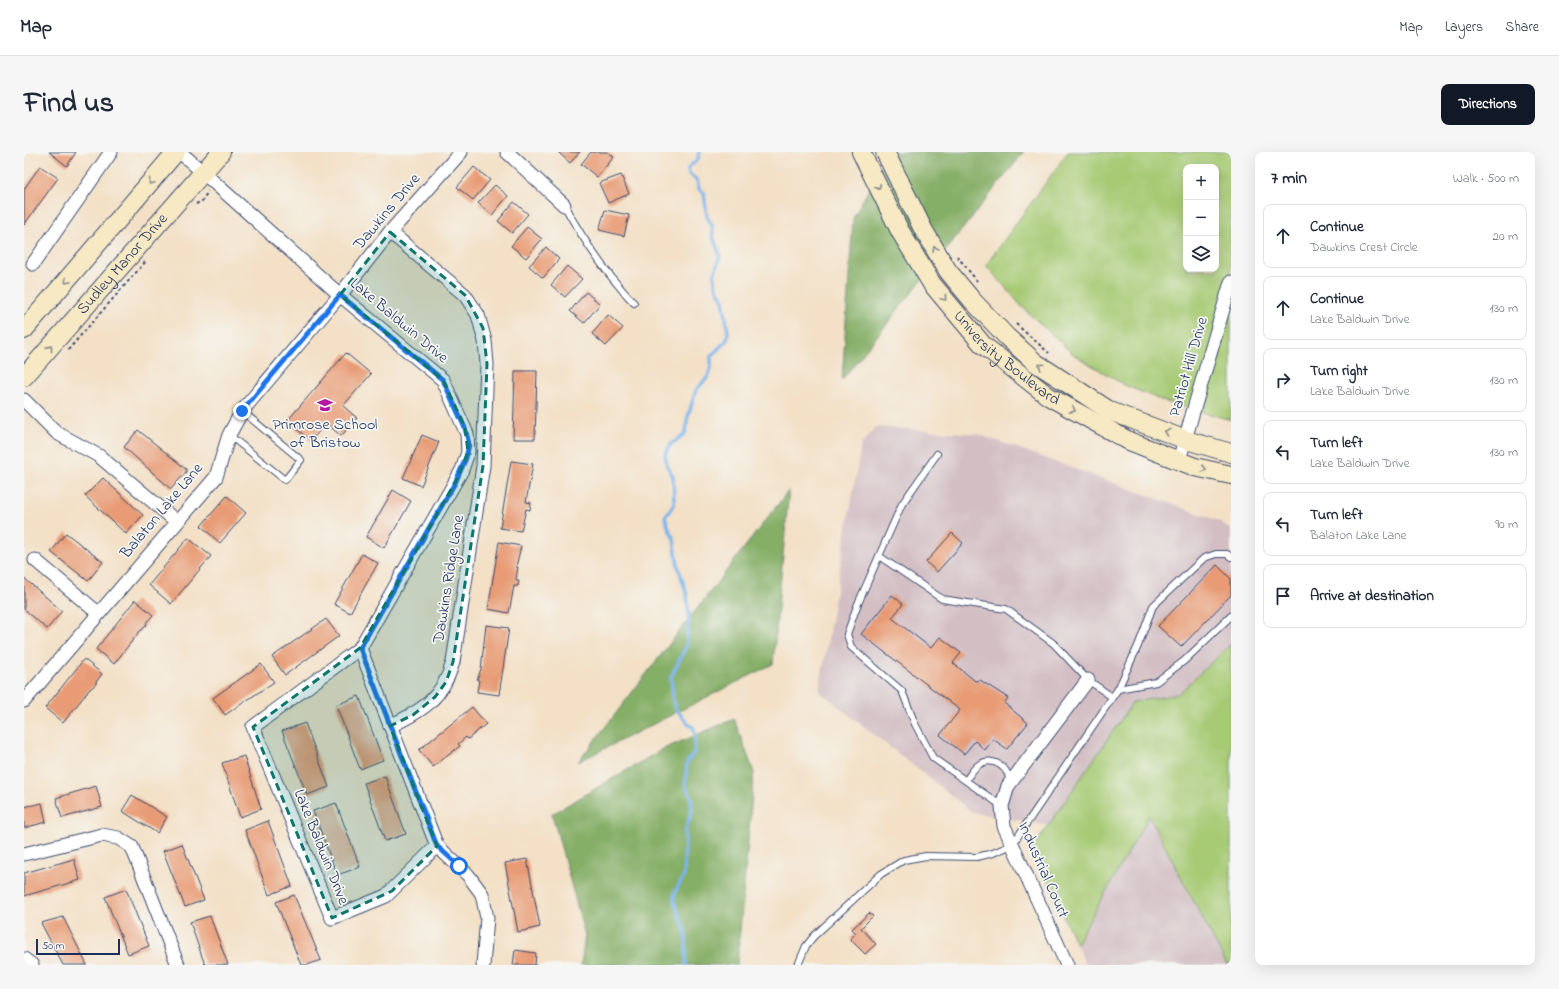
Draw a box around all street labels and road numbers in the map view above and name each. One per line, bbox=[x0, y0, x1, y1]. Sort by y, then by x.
street label: Dawkins Drive bbox=[347, 168, 427, 256]
street label: Sudley Manor Drive bbox=[72, 207, 175, 320]
street label: Lake Baldwin Drive bbox=[344, 272, 454, 370]
street label: University Boulevard bbox=[947, 305, 1064, 412]
street label: Patriot Hill Drive bbox=[1163, 313, 1215, 420]
street label: Balaton Lake Lane bbox=[114, 457, 210, 565]
street label: Dawkins Ridge Lane bbox=[427, 513, 471, 646]
street label: Lake Baldwin Drive bbox=[287, 786, 355, 909]
street label: Industrial Court bbox=[1011, 818, 1075, 922]

